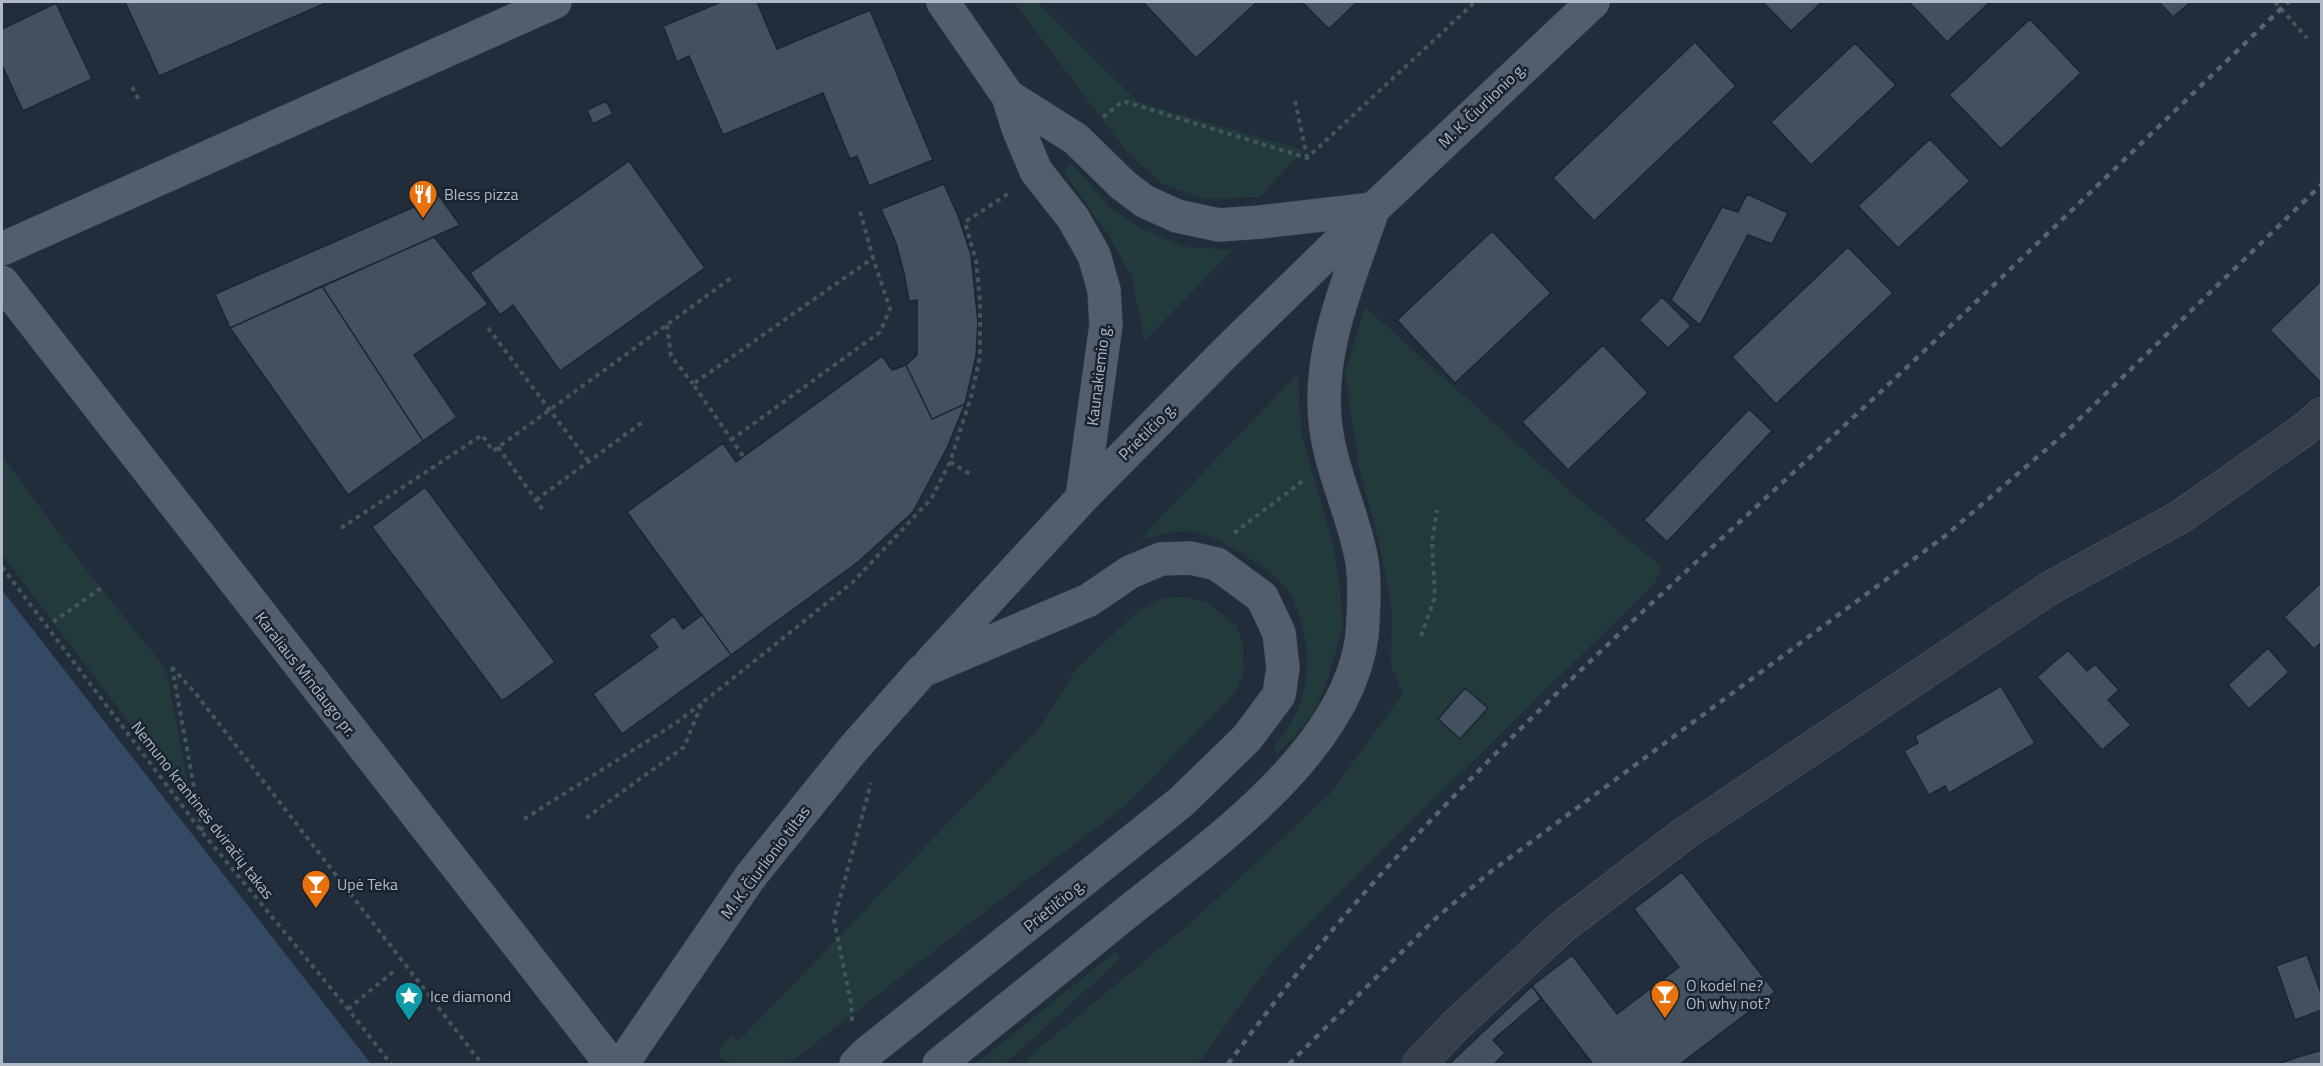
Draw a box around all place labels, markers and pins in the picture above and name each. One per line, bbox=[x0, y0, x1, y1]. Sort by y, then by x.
restaurant icon: Bless pizza bbox=[407, 178, 439, 220]
place label: Bless pizza bbox=[444, 182, 519, 206]
bar icon: Upė Teka bbox=[300, 868, 332, 910]
place label: Upė Teka bbox=[337, 872, 398, 896]
place label: O kodel ne? Oh why not? bbox=[1686, 973, 1770, 1015]
bar icon: O kodel ne? Oh why not? bbox=[1649, 978, 1681, 1020]
place icon: Ice diamond bbox=[393, 980, 425, 1022]
place label: Ice diamond bbox=[430, 984, 511, 1008]

